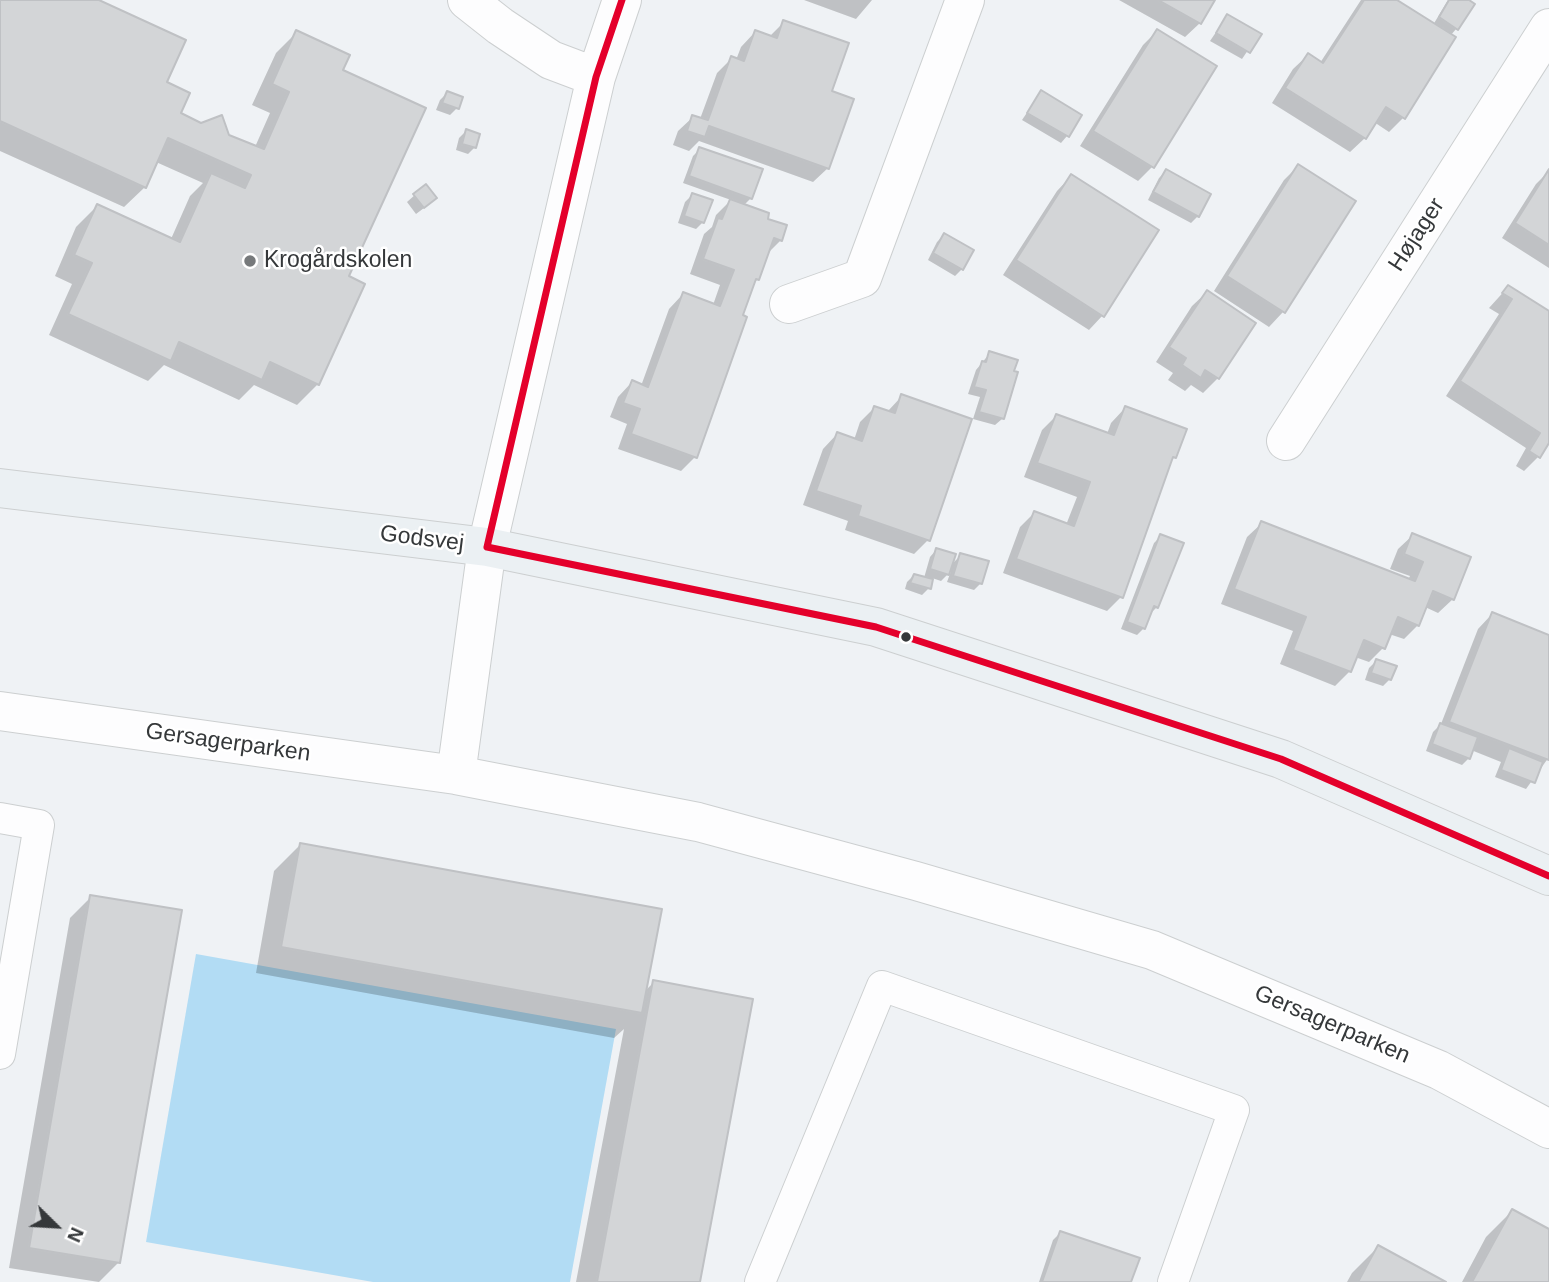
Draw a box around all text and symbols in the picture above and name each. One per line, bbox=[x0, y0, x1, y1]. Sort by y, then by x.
street label: Højager bbox=[1383, 193, 1451, 277]
place label: Krogårdskolen bbox=[264, 247, 412, 275]
marker: Krogårdskolen bbox=[242, 253, 258, 269]
street label: Godsvej bbox=[378, 520, 466, 558]
unlabelled marker bbox=[899, 630, 913, 644]
street label: Gersagerparken bbox=[144, 718, 312, 768]
street label: Gersagerparken bbox=[1250, 980, 1414, 1070]
north arrow bbox=[21, 1191, 91, 1261]
text: N bbox=[63, 1224, 88, 1245]

